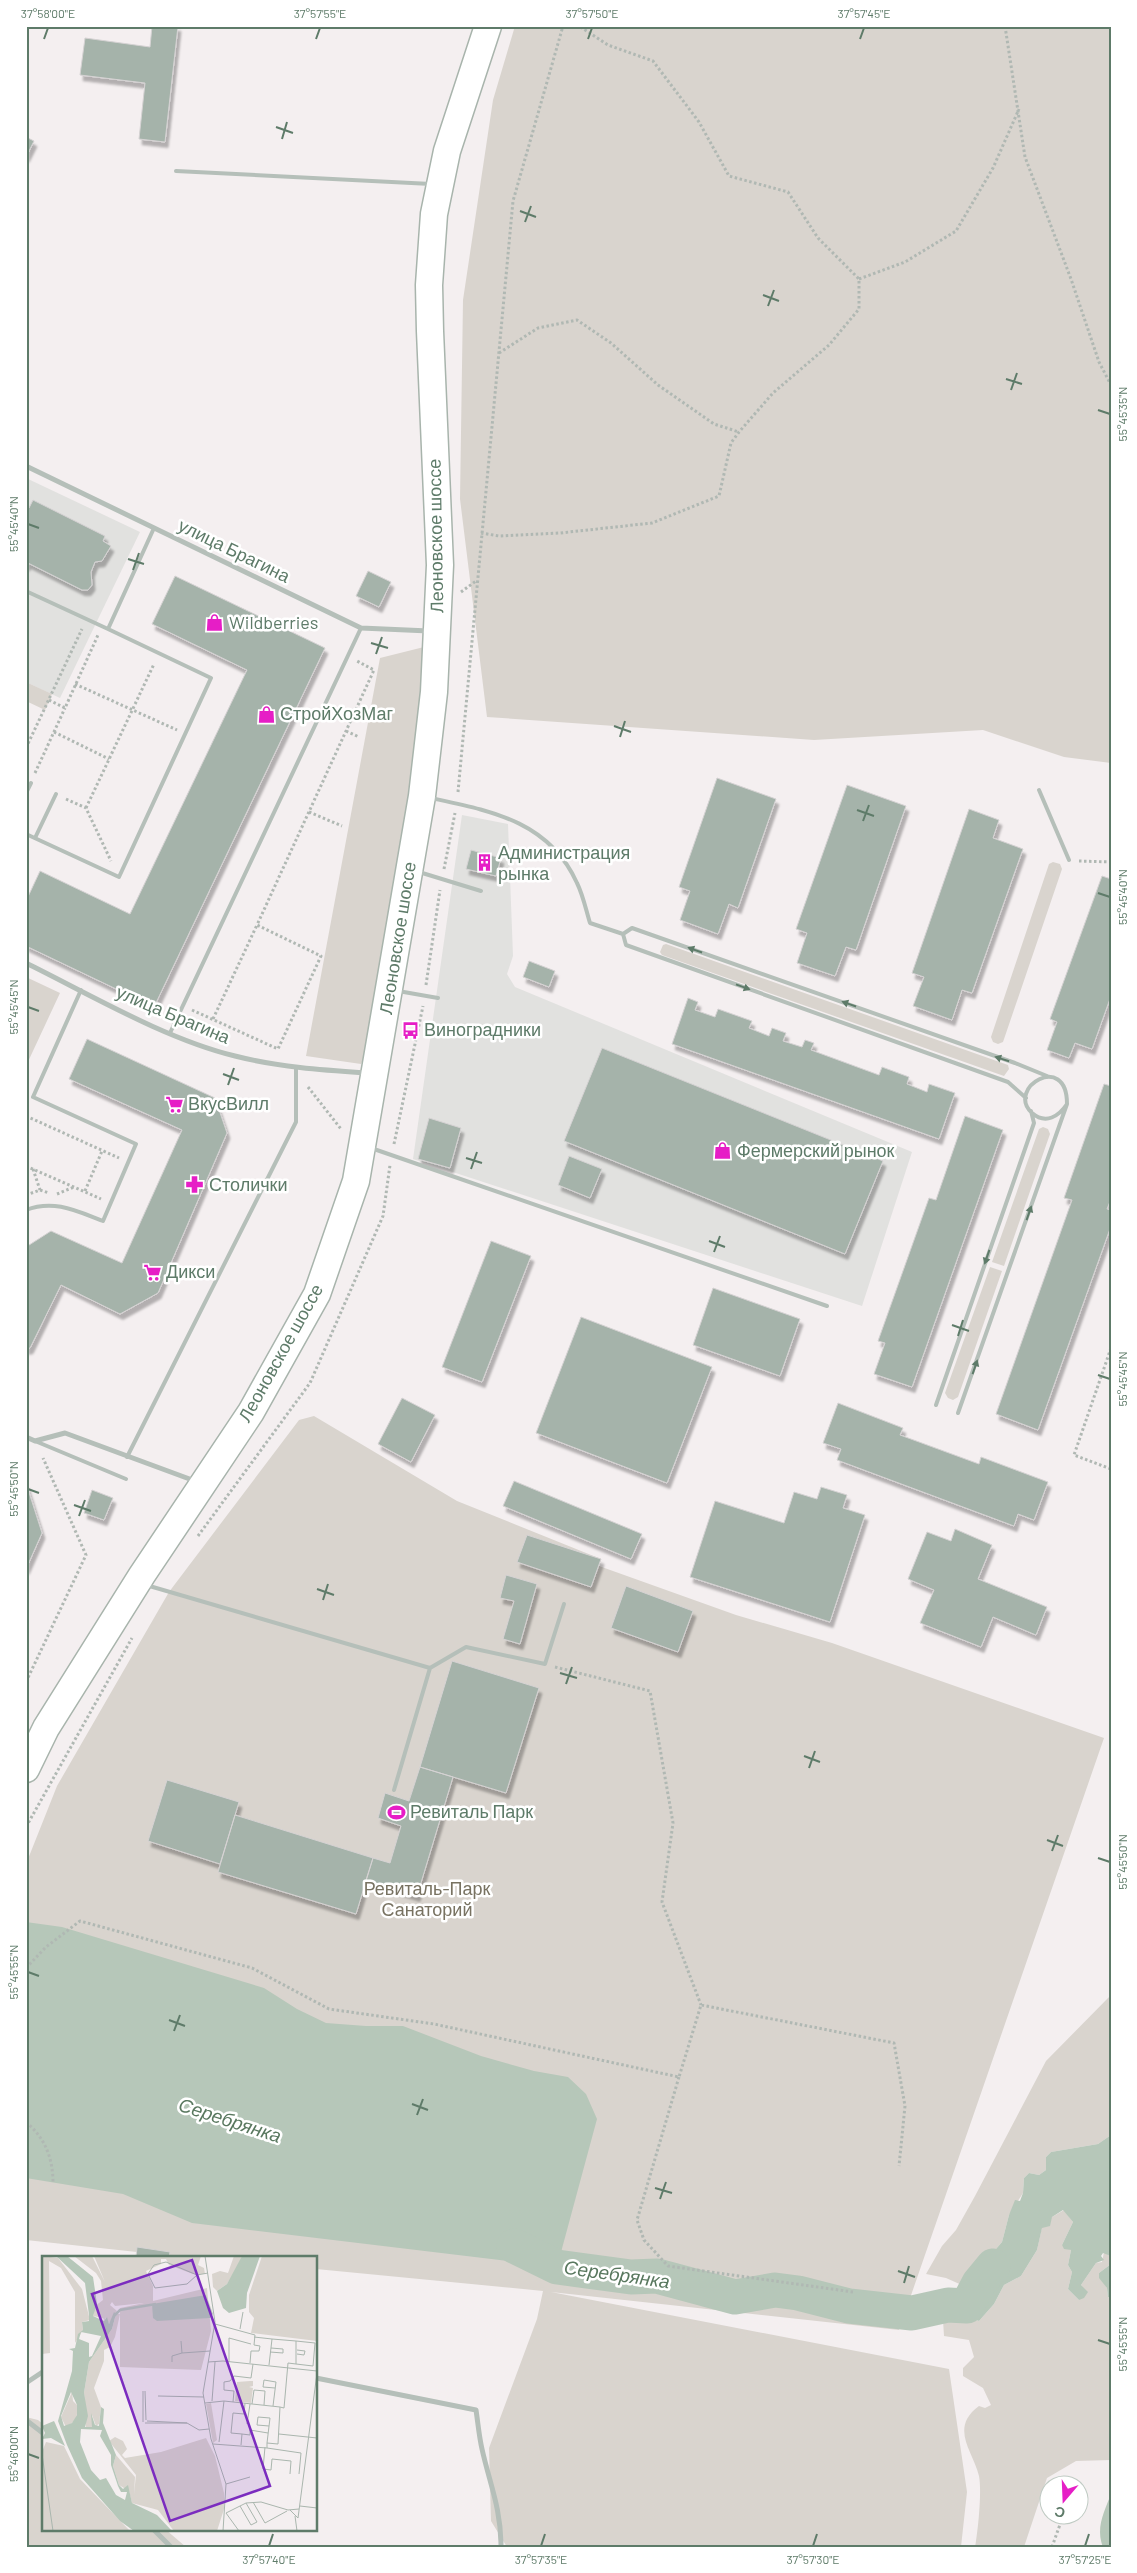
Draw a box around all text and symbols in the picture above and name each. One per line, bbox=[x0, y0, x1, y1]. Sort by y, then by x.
text: 37°58'00"E bbox=[21, 6, 75, 20]
text: 37°57'55"E bbox=[294, 6, 346, 20]
text: 37°57'50"E bbox=[565, 6, 619, 20]
text: 37°57'45"E bbox=[838, 6, 890, 20]
text: 55°45'35"N bbox=[1115, 387, 1129, 441]
street label: Леоновское шоссе bbox=[423, 459, 447, 613]
text: 55°45'40"N bbox=[6, 496, 20, 552]
street label: улица Брагина bbox=[175, 514, 295, 587]
place label: Wildberries bbox=[229, 611, 318, 633]
shop icon: Wildberries bbox=[205, 613, 225, 633]
place label: СтройХозМаг bbox=[280, 702, 393, 724]
shop icon: СтройХозМаг bbox=[256, 704, 276, 724]
place label: Администрация рынка bbox=[498, 841, 630, 884]
building icon: Администрация рынка bbox=[474, 853, 494, 873]
street label: Леоновское шоссе bbox=[374, 860, 420, 1016]
text: 55°45'40"N bbox=[1115, 869, 1129, 925]
one-way arrow bbox=[688, 946, 703, 953]
text: 55°45'45"N bbox=[6, 979, 20, 1035]
street label: улица Брагина bbox=[113, 980, 235, 1048]
one-way arrow bbox=[736, 983, 751, 991]
one-way arrow bbox=[841, 1000, 856, 1008]
place label: Виноградники bbox=[424, 1018, 541, 1040]
bus stop icon: Виноградники bbox=[400, 1020, 420, 1040]
one-way arrow bbox=[994, 1054, 1009, 1062]
place label: ВкусВилл bbox=[188, 1092, 269, 1114]
supermarket icon: ВкусВилл bbox=[164, 1094, 184, 1114]
place label: Фермерский рынок bbox=[737, 1139, 895, 1161]
shop icon: Фермерский рынок bbox=[713, 1141, 733, 1161]
place label: Столички bbox=[209, 1173, 288, 1195]
pharmacy icon: Столички bbox=[185, 1175, 205, 1195]
one-way arrow bbox=[1026, 1206, 1033, 1221]
one-way arrow bbox=[983, 1250, 991, 1265]
place label: Дикси bbox=[166, 1260, 215, 1282]
supermarket icon: Дикси bbox=[142, 1262, 162, 1282]
street label: Леоновское шоссе bbox=[233, 1280, 327, 1425]
text: 55°45'45"N bbox=[1115, 1351, 1129, 1407]
one-way arrow bbox=[972, 1359, 979, 1374]
text: 55°45'50"N bbox=[6, 1461, 20, 1517]
place label: Ревиталь Парк bbox=[410, 1800, 533, 1822]
sports icon: Ревиталь Парк bbox=[386, 1802, 406, 1822]
text: 55°45'50"N bbox=[1115, 1834, 1129, 1890]
park label: Ревиталь-Парк Санаторий bbox=[364, 1877, 490, 1920]
text: 55°45'55"N bbox=[6, 1945, 20, 1999]
water label: Серебрянка bbox=[176, 2092, 284, 2147]
water label: Серебрянка bbox=[563, 2255, 671, 2292]
inset map bbox=[42, 2256, 318, 2530]
text: 55°45'55"N bbox=[1115, 2317, 1129, 2371]
text: 55°46'00"N bbox=[6, 2426, 20, 2482]
north arrow bbox=[1040, 2476, 1090, 2526]
text: С bbox=[1052, 2503, 1067, 2522]
text: 37°57'40"E bbox=[242, 2552, 296, 2566]
text: 37°57'35"E bbox=[515, 2552, 567, 2566]
text: 37°57'30"E bbox=[786, 2552, 840, 2566]
text: 37°57'25"E bbox=[1059, 2552, 1111, 2566]

